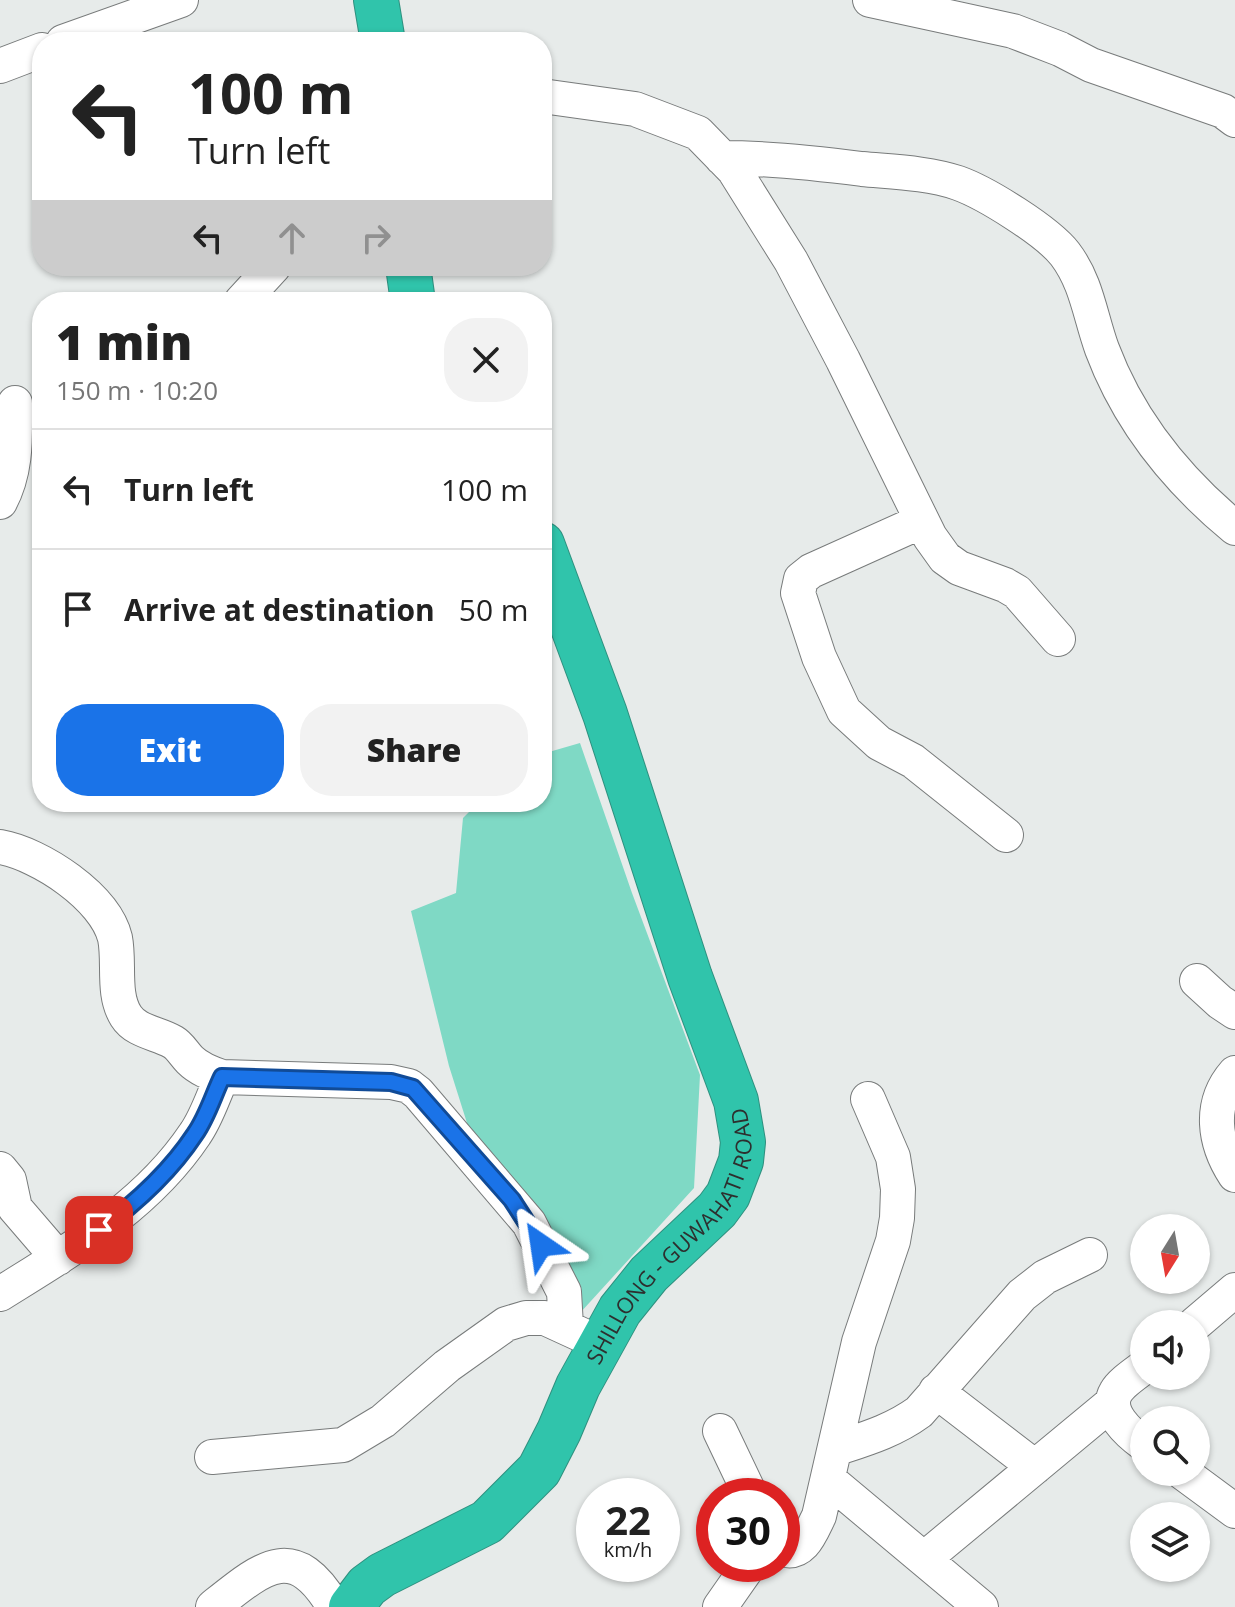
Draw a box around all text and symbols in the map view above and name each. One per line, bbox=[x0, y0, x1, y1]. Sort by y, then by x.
text: 100 m bbox=[188, 54, 354, 130]
icon: left bbox=[56, 64, 160, 168]
text: Turn left bbox=[188, 126, 330, 175]
icon: left bbox=[186, 216, 230, 260]
icon: ahead bbox=[270, 216, 314, 260]
icon: right bbox=[354, 216, 398, 260]
text: 1 min bbox=[56, 309, 192, 374]
button: close bbox=[444, 318, 528, 402]
text: 150 m · 10:20 bbox=[56, 372, 218, 408]
icon: left bbox=[56, 467, 100, 511]
text: Turn left bbox=[124, 469, 254, 510]
text: 100 m bbox=[441, 469, 528, 510]
icon: arrive bbox=[56, 587, 100, 631]
text: Arrive at destination bbox=[124, 589, 435, 630]
text: 50 m bbox=[459, 589, 529, 630]
button: Exit bbox=[56, 704, 284, 796]
button: Share bbox=[300, 704, 528, 796]
street label: SHILLONG - GUWAHATI ROAD bbox=[578, 1106, 758, 1369]
pin bbox=[65, 1196, 133, 1264]
position arrow bbox=[499, 1203, 583, 1287]
icon: arrive bbox=[77, 1208, 121, 1252]
north arrow bbox=[1130, 1214, 1210, 1294]
map controls bbox=[1130, 1214, 1210, 1582]
button: sound bbox=[1130, 1310, 1210, 1390]
button: search bbox=[1130, 1406, 1210, 1486]
speed limit sign: 30 bbox=[696, 1478, 800, 1582]
text: 22 bbox=[605, 1492, 651, 1547]
button: layers bbox=[1130, 1502, 1210, 1582]
text: km/h bbox=[604, 1536, 652, 1563]

